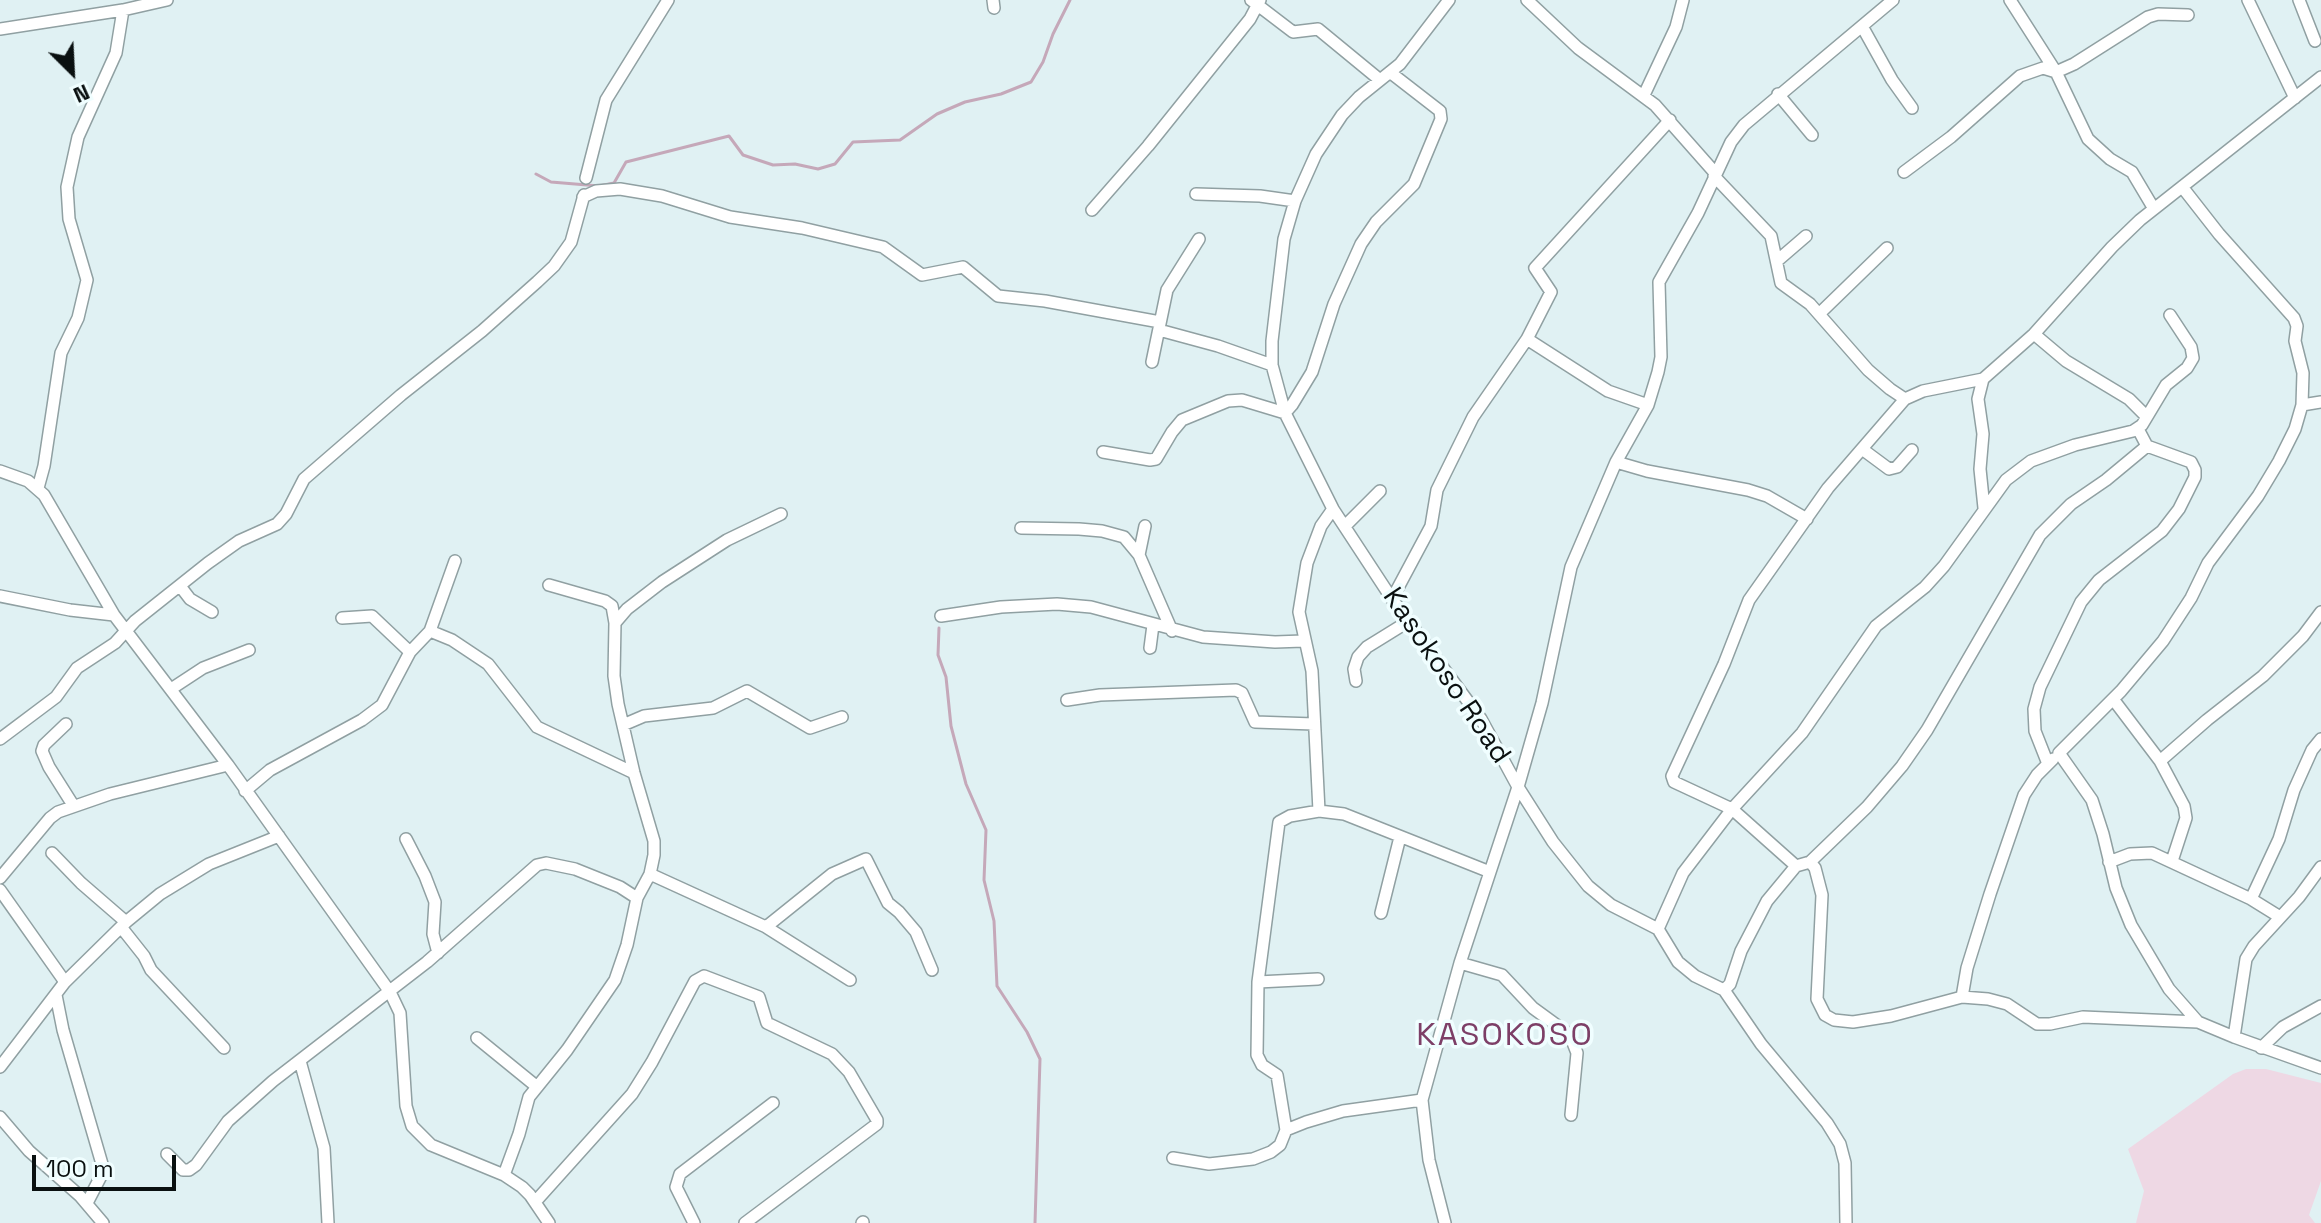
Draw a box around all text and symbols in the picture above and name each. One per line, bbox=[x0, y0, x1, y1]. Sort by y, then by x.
north arrow bbox=[32, 32, 112, 112]
text: N bbox=[69, 78, 94, 110]
street label: Kasokoso Road bbox=[1375, 582, 1517, 770]
district label: KASOKOSO bbox=[1416, 1017, 1594, 1055]
scale bar bbox=[36, 1139, 180, 1189]
text: 100 m bbox=[46, 1153, 114, 1184]

